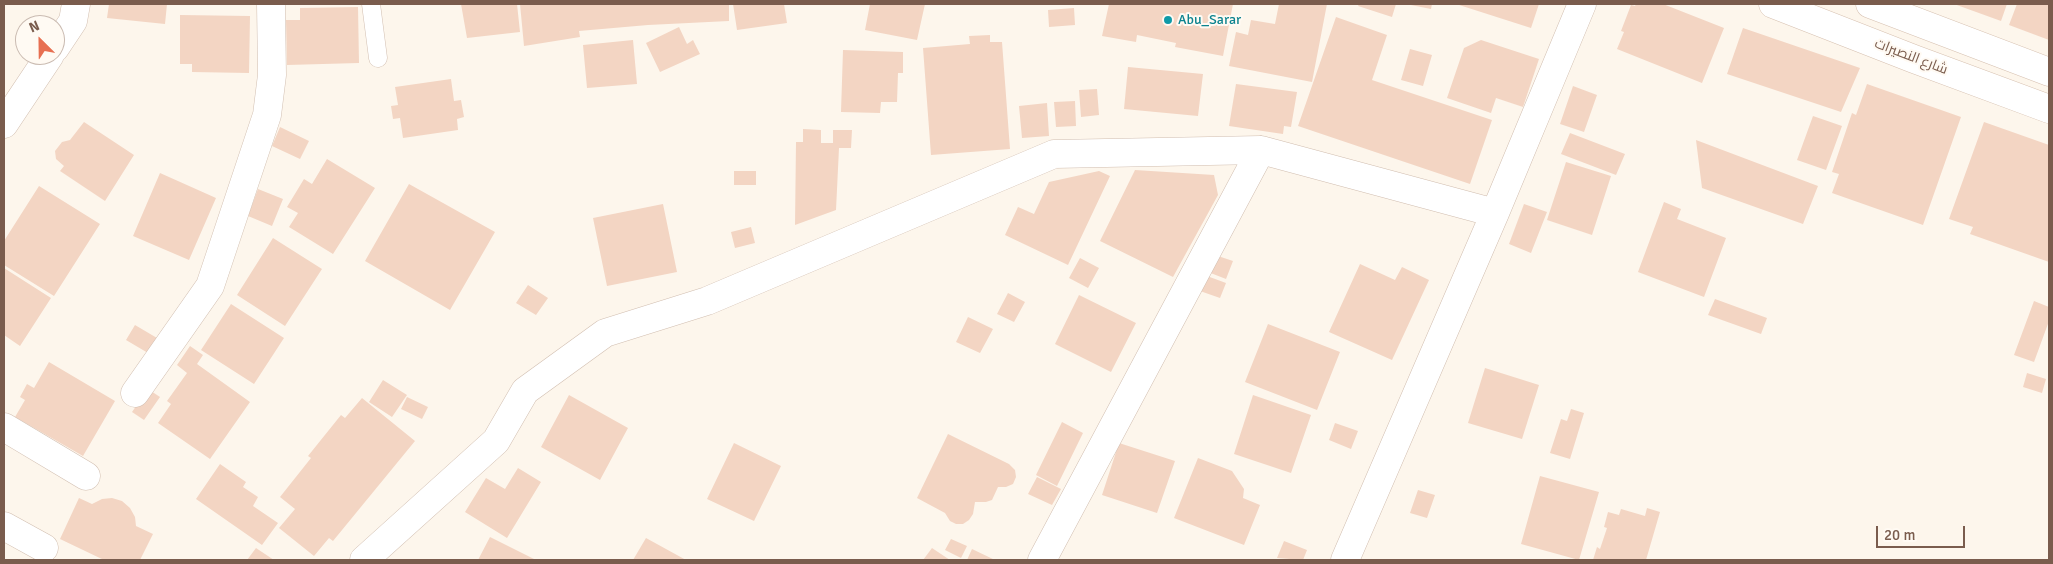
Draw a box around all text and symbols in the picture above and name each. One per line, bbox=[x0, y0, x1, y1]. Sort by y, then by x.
place label: Abu_Sarar bbox=[1178, 12, 1241, 28]
marker: Abu_Sarar bbox=[1162, 14, 1174, 26]
north arrow bbox=[15, 15, 65, 65]
text: N bbox=[27, 17, 42, 36]
street label: شارع النصيرات bbox=[1872, 35, 1950, 79]
scale bar bbox=[1878, 516, 1967, 548]
text: 20 m bbox=[1884, 526, 1915, 544]

